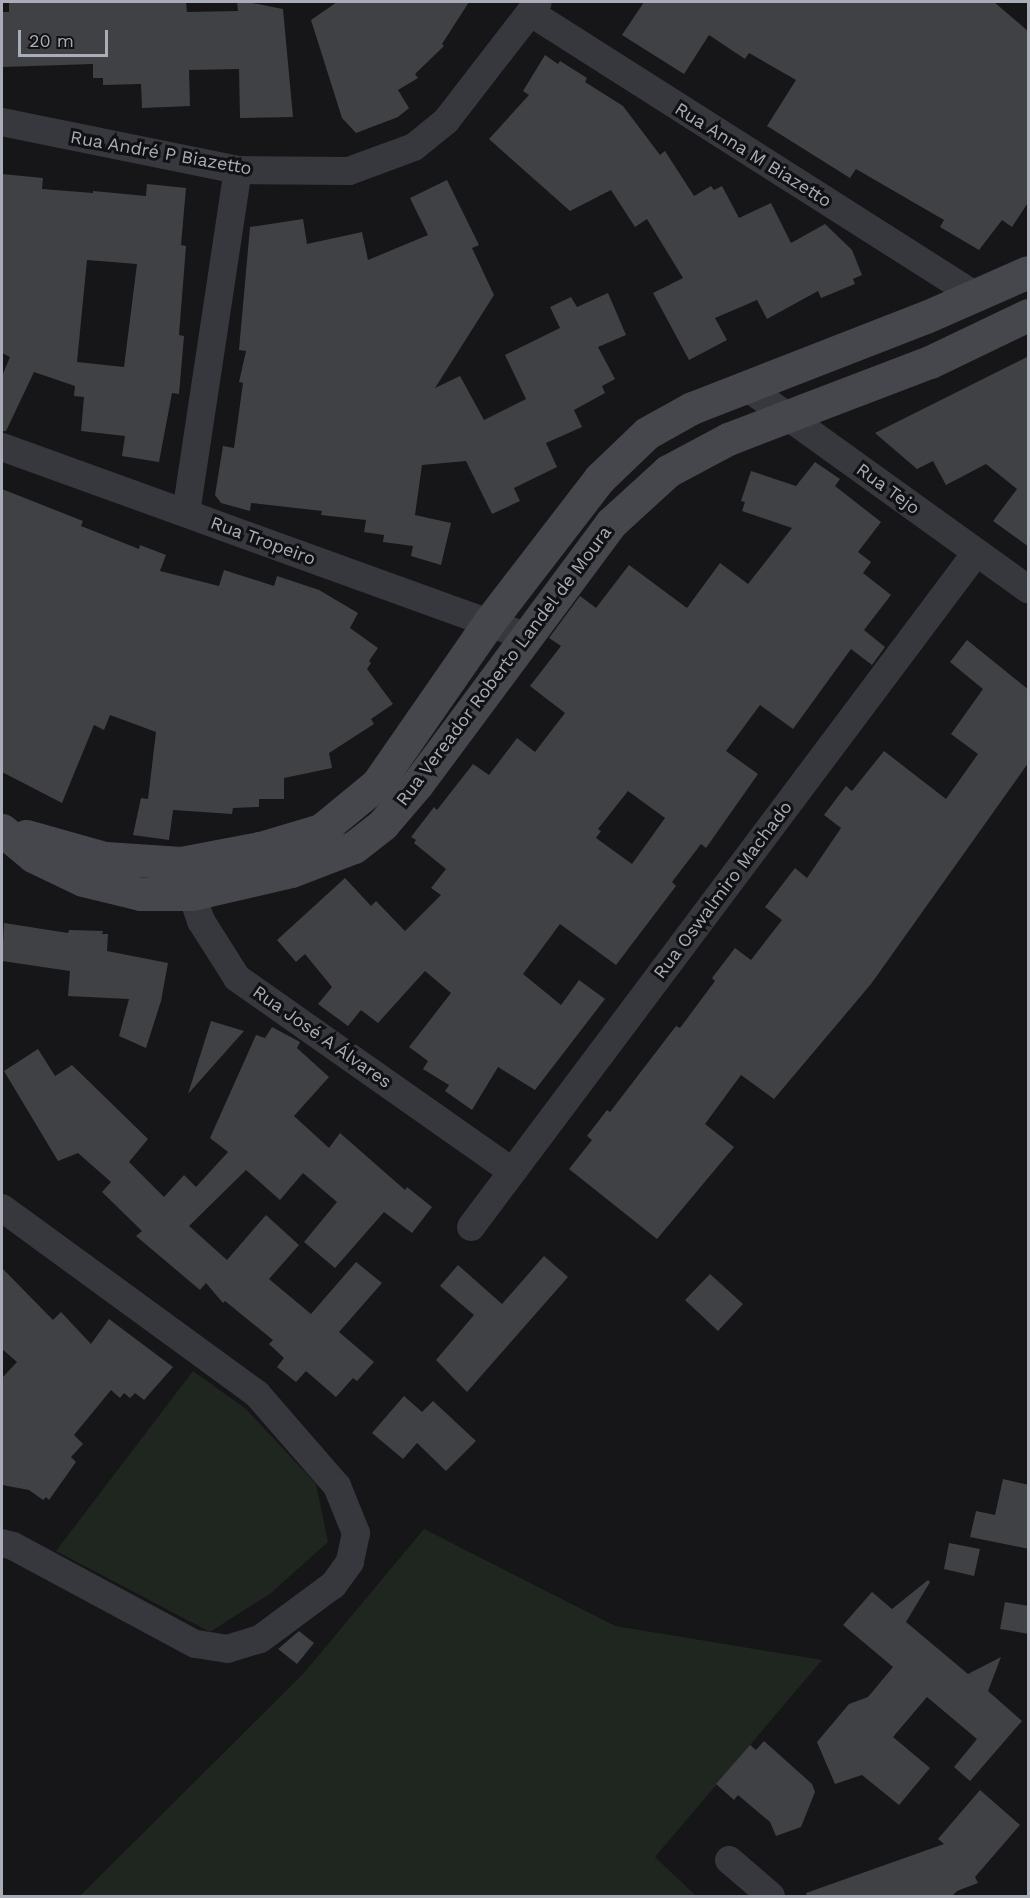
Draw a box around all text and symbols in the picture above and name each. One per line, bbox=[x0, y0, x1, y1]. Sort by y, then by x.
scale bar bbox=[21, 18, 111, 56]
text: 20 m bbox=[29, 30, 74, 51]
street label: Rua Anna M Biazetto bbox=[670, 98, 836, 212]
street label: Rua André P Biazetto bbox=[68, 126, 254, 180]
street label: Rua Tejo bbox=[852, 458, 924, 520]
street label: Rua Tropeiro bbox=[207, 512, 319, 570]
street label: Rua Vereador Roberto Landel de Moura bbox=[391, 521, 617, 811]
street label: Rua Oswalmiro Machado bbox=[649, 797, 797, 983]
street label: Rua José A Álvares bbox=[247, 980, 397, 1094]

